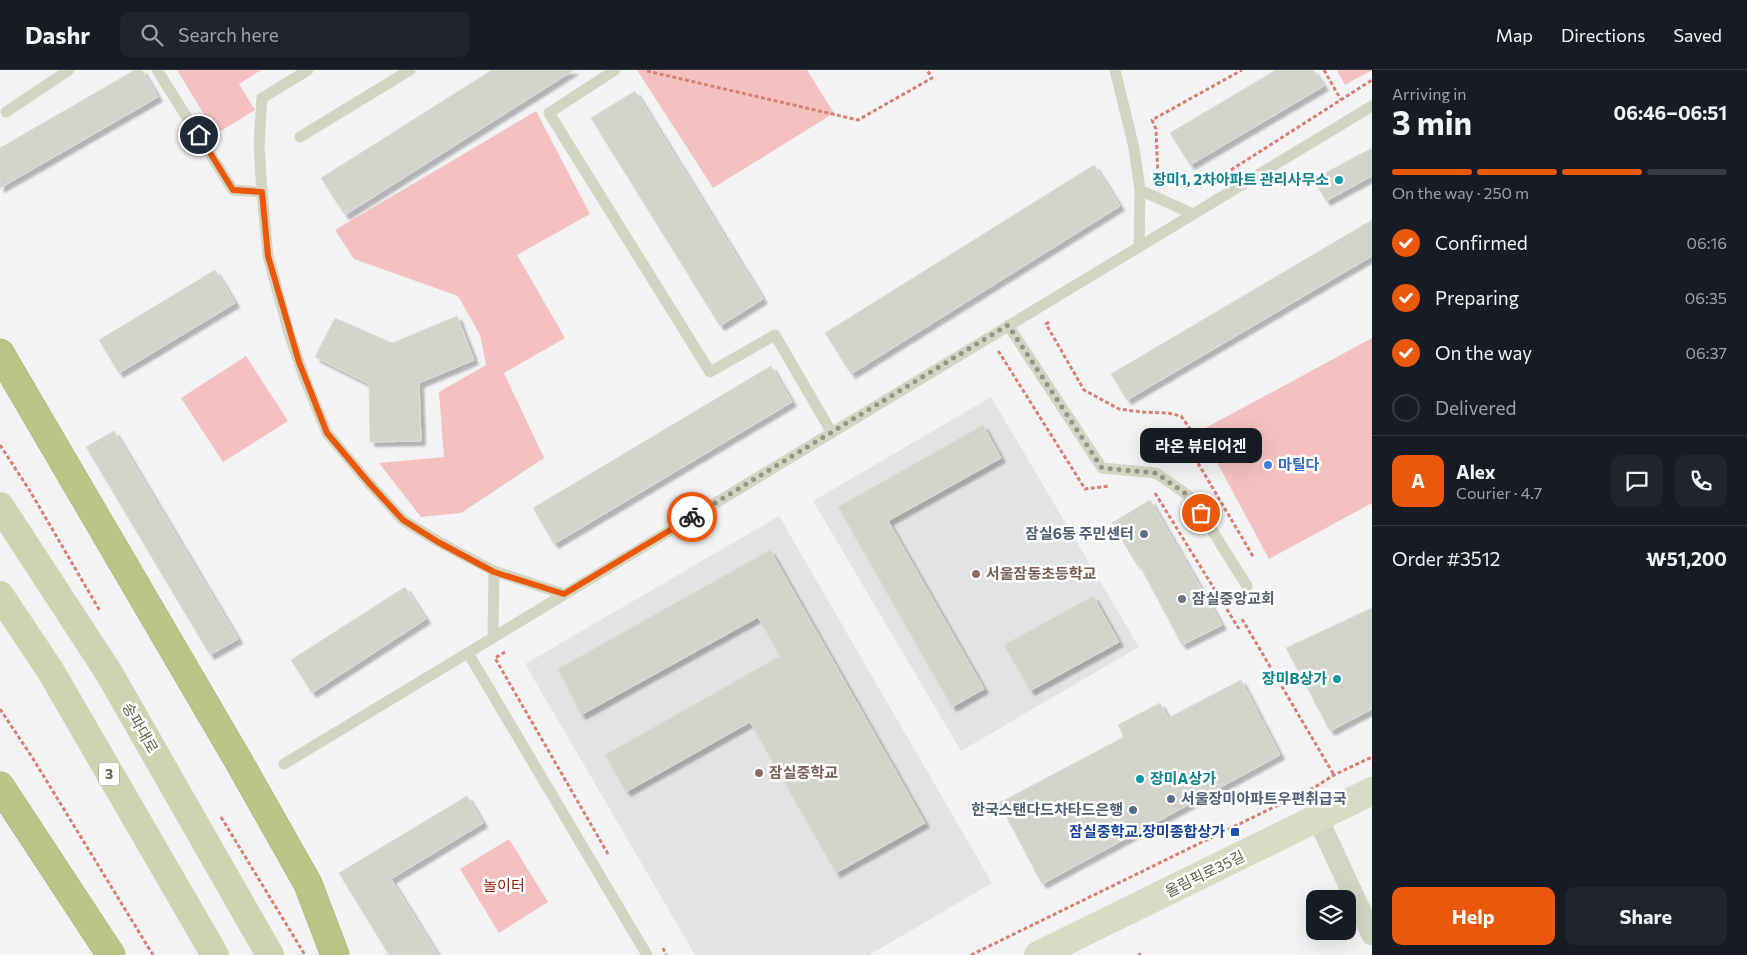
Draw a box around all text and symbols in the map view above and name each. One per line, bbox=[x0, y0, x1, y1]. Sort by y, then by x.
search box bbox=[120, 12, 470, 57]
text: Dashr bbox=[25, 20, 90, 49]
icon: search bbox=[138, 21, 166, 49]
text: Search here bbox=[178, 23, 279, 46]
text: Map bbox=[1496, 24, 1533, 46]
text: Directions bbox=[1561, 24, 1645, 46]
text: Saved bbox=[1673, 24, 1722, 46]
text: Arriving in bbox=[1392, 84, 1466, 103]
text: 06:46–06:51 bbox=[1614, 101, 1727, 124]
text: 3 min bbox=[1392, 102, 1472, 142]
pin bbox=[178, 114, 220, 156]
icon: home bbox=[185, 121, 213, 149]
place label: 장미1, 2차아파트 관리사무소 bbox=[1152, 170, 1329, 188]
marker: 장미1, 2차아파트 관리사무소 bbox=[1333, 174, 1345, 186]
text: On the way · 250 m bbox=[1392, 183, 1529, 202]
icon: check bbox=[1392, 229, 1420, 257]
text: Confirmed bbox=[1435, 231, 1528, 254]
text: 06:16 bbox=[1687, 233, 1727, 252]
icon: check bbox=[1392, 284, 1420, 312]
text: Preparing bbox=[1435, 286, 1519, 309]
text: 06:35 bbox=[1685, 288, 1727, 307]
icon: check bbox=[1392, 339, 1420, 367]
text: On the way bbox=[1435, 341, 1532, 364]
text: 06:37 bbox=[1686, 343, 1727, 362]
text: Delivered bbox=[1435, 396, 1516, 419]
callout: 라온 뷰티어겐 bbox=[1140, 428, 1262, 463]
text: 라온 뷰티어겐 bbox=[1155, 436, 1247, 455]
place label: 마틸다 bbox=[1278, 455, 1320, 473]
button: chat bbox=[1611, 455, 1663, 507]
button: phone bbox=[1675, 455, 1727, 507]
marker: 마틸다 bbox=[1262, 459, 1274, 471]
text: Alex bbox=[1456, 460, 1496, 483]
text: A bbox=[1411, 469, 1425, 492]
text: Courier · 4.7 bbox=[1456, 483, 1542, 502]
courier bbox=[667, 492, 717, 542]
pin bbox=[1180, 492, 1222, 534]
icon: bag bbox=[1187, 499, 1215, 527]
icon: bike bbox=[678, 503, 706, 531]
place label: 잠실6동 주민센터 bbox=[1025, 524, 1134, 542]
marker: 잠실6동 주민센터 bbox=[1138, 528, 1150, 540]
text: Order #3512 bbox=[1392, 547, 1500, 570]
text: ₩51,200 bbox=[1646, 547, 1727, 570]
place label: 서울잠동초등학교 bbox=[986, 564, 1097, 582]
marker: 서울잠동초등학교 bbox=[970, 568, 982, 580]
place label: 잠실중앙교회 bbox=[1192, 589, 1275, 607]
marker: 잠실중앙교회 bbox=[1176, 593, 1188, 605]
place label: 장미B상가 bbox=[1262, 669, 1327, 687]
marker: 장미B상가 bbox=[1331, 673, 1343, 685]
street label: 송파대로 bbox=[119, 699, 162, 756]
road number: 3 bbox=[99, 762, 119, 786]
place label: 잠실중학교 bbox=[769, 763, 838, 781]
marker: 잠실중학교 bbox=[753, 767, 765, 779]
place label: 장미A상가 bbox=[1150, 769, 1216, 787]
marker: 장미A상가 bbox=[1134, 773, 1146, 785]
place label: 서울장미아파트우편취급국 bbox=[1181, 789, 1347, 807]
marker: 서울장미아파트우편취급국 bbox=[1165, 793, 1177, 805]
place label: 한국스탠다드차타드은행 bbox=[971, 800, 1123, 818]
marker: 한국스탠다드차타드은행 bbox=[1127, 804, 1139, 816]
place label: 잠실중학교.장미종합상가 bbox=[1069, 822, 1225, 840]
marker: 잠실중학교.장미종합상가 bbox=[1229, 826, 1241, 838]
street label: 올림픽로35길 bbox=[1162, 846, 1247, 900]
park label: 놀이터 bbox=[483, 876, 525, 894]
button: Help bbox=[1392, 887, 1555, 945]
button: Share bbox=[1565, 887, 1727, 945]
map controls bbox=[1306, 890, 1356, 940]
button: layers bbox=[1306, 890, 1356, 940]

